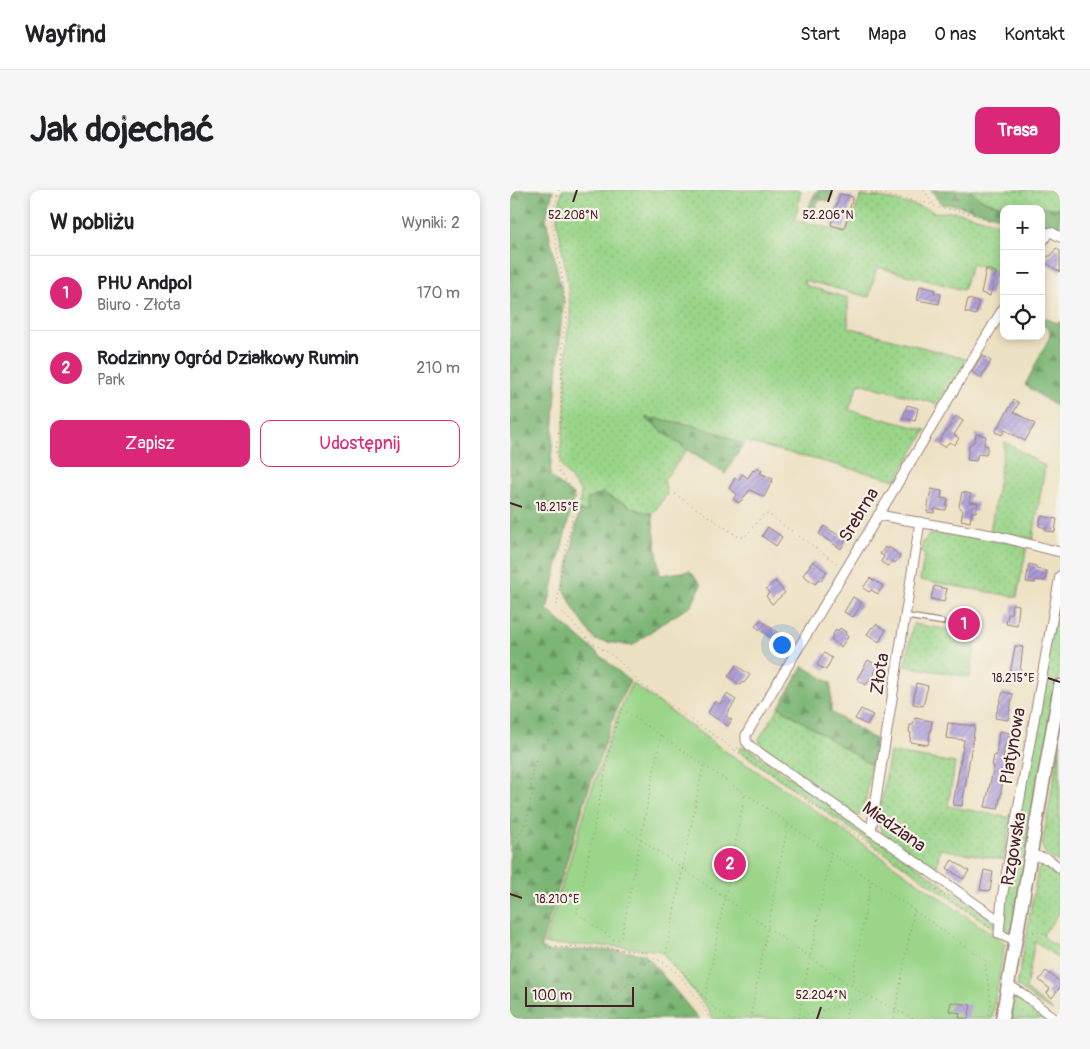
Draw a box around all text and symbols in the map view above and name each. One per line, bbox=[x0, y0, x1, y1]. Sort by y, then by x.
text: Wayfind bbox=[25, 20, 106, 49]
text: Start bbox=[800, 23, 840, 46]
text: Mapa bbox=[868, 23, 906, 46]
text: O nas bbox=[934, 23, 976, 46]
text: Kontakt bbox=[1004, 23, 1065, 46]
button: Trasa bbox=[975, 107, 1060, 154]
text: Jak dojechać bbox=[30, 108, 214, 152]
map controls bbox=[1000, 205, 1045, 340]
button: + bbox=[1000, 205, 1045, 250]
text: 52.208°N bbox=[548, 208, 598, 223]
text: 52.206°N bbox=[802, 208, 854, 223]
text: W pobliżu bbox=[50, 209, 134, 236]
text: Wyniki: 2 bbox=[401, 213, 460, 233]
button: − bbox=[1000, 250, 1045, 295]
text: PHU Andpol bbox=[97, 271, 192, 295]
text: 1 bbox=[63, 283, 69, 303]
text: 170 m bbox=[417, 283, 460, 303]
text: Biuro · Złota bbox=[97, 295, 180, 315]
button: locate bbox=[1000, 295, 1045, 340]
text: Rodzinny Ogród Działkowy Rumin bbox=[97, 346, 359, 370]
text: 2 bbox=[62, 358, 70, 378]
text: 210 m bbox=[416, 358, 460, 378]
text: Park bbox=[97, 370, 125, 390]
button: Zapisz bbox=[50, 420, 250, 467]
button: Udostępnij bbox=[260, 420, 460, 467]
street label: Srebrna bbox=[834, 484, 884, 546]
text: 18.215°E bbox=[536, 500, 578, 515]
pin: 1 bbox=[948, 605, 980, 643]
your location bbox=[769, 632, 795, 658]
street label: Złota bbox=[865, 651, 895, 697]
text: 18.215°E bbox=[992, 671, 1034, 686]
street label: Platynowa bbox=[995, 706, 1031, 786]
street label: Miedziana bbox=[858, 797, 930, 857]
street label: Rzgowska bbox=[996, 810, 1032, 888]
pin: 2 bbox=[714, 845, 746, 883]
text: 18.210°E bbox=[535, 892, 579, 907]
scale bar bbox=[525, 984, 634, 1007]
text: 100 m bbox=[532, 987, 572, 1004]
text: 52.204°N bbox=[795, 988, 847, 1003]

